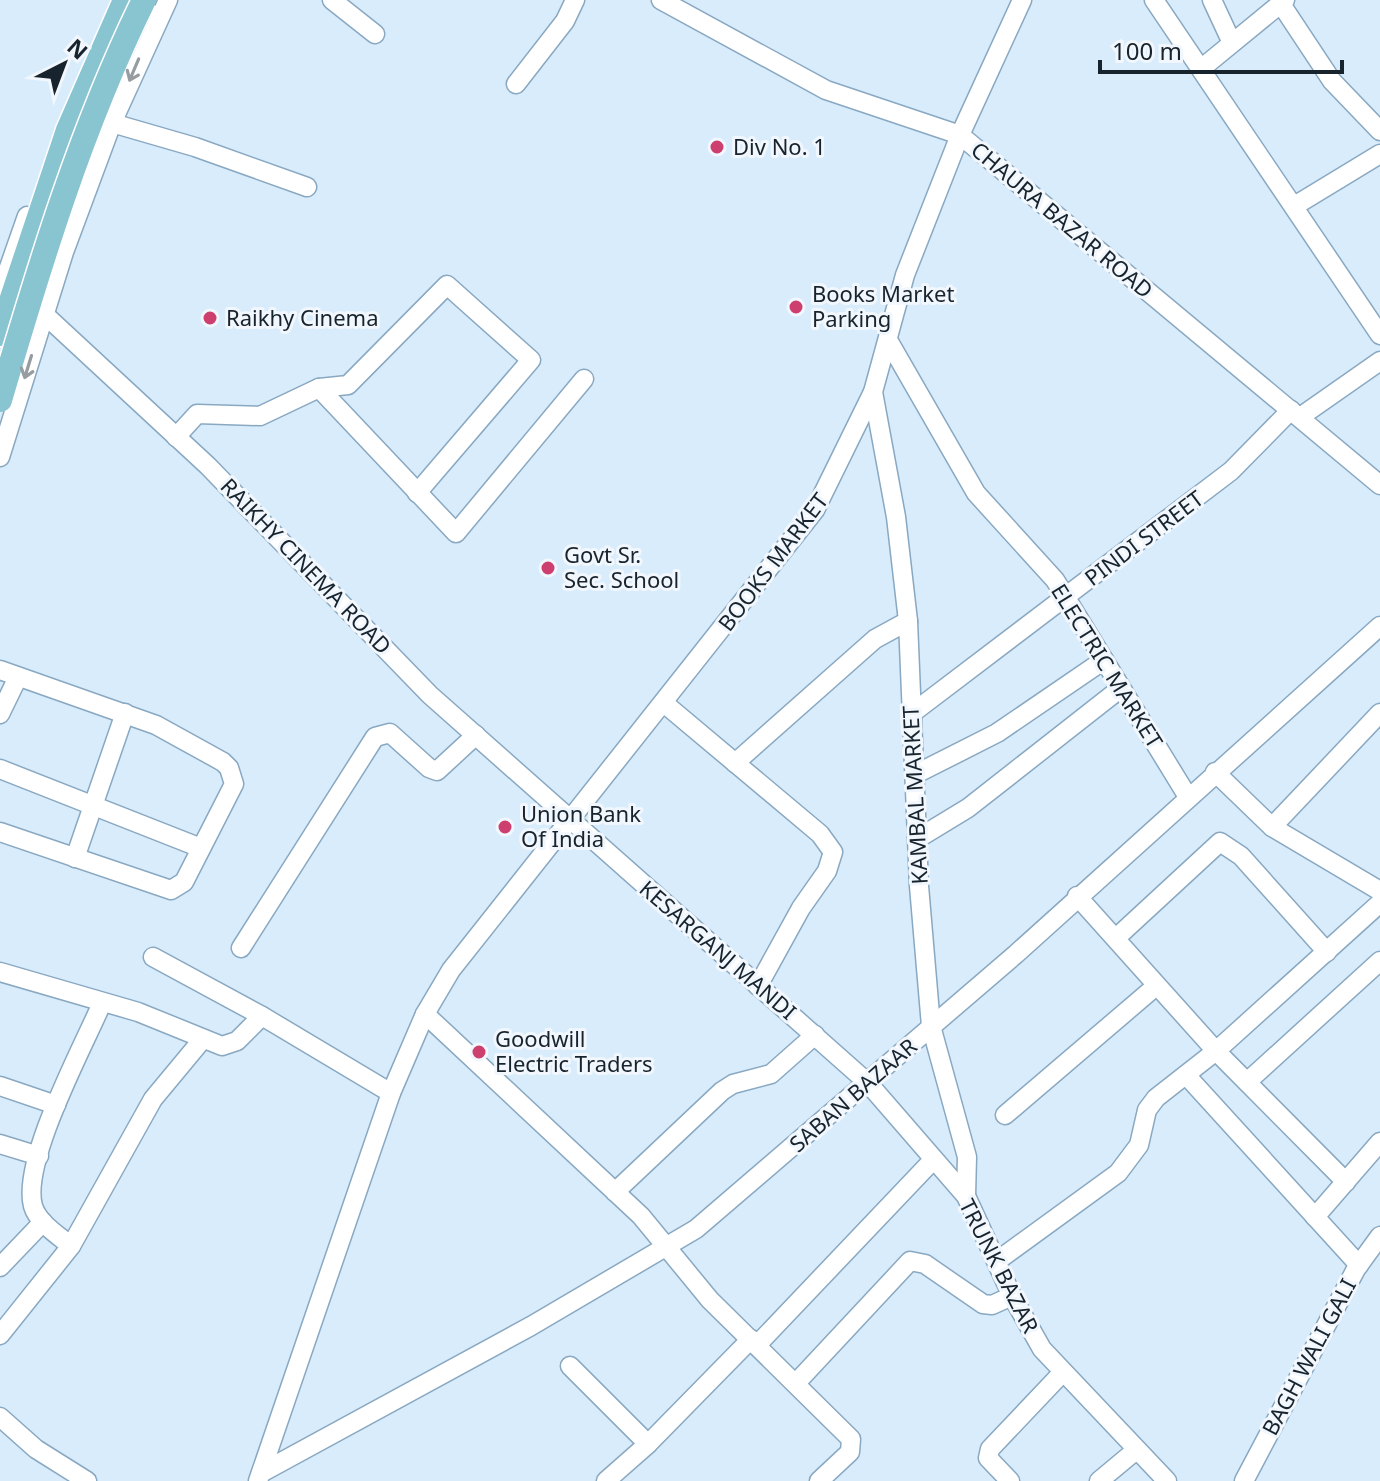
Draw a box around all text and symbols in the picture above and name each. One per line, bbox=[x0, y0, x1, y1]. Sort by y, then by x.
north arrow bbox=[24, 24, 104, 104]
scale bar bbox=[1100, 24, 1342, 74]
text: N bbox=[61, 31, 95, 66]
text: 100 m bbox=[1112, 34, 1182, 67]
one-way arrow bbox=[126, 57, 141, 82]
place label: Div No. 1 bbox=[733, 131, 826, 161]
street label: CHAURA BAZAR ROAD bbox=[965, 134, 1160, 304]
marker: Div No. 1 bbox=[708, 138, 726, 156]
place label: Books Market Parking bbox=[812, 278, 954, 333]
marker: Books Market Parking bbox=[787, 298, 805, 316]
place label: Raikhy Cinema bbox=[226, 302, 378, 332]
marker: Raikhy Cinema bbox=[201, 309, 219, 327]
one-way arrow bbox=[20, 354, 35, 380]
street label: RAIKHY CINEMA ROAD bbox=[215, 471, 399, 660]
street label: PINDI STREET bbox=[1078, 483, 1209, 592]
street label: BOOKS MARKET bbox=[710, 486, 834, 637]
place label: Govt Sr. Sec. School bbox=[564, 539, 679, 594]
marker: Govt Sr. Sec. School bbox=[539, 559, 557, 577]
street label: ELECTRIC MARKET bbox=[1045, 578, 1171, 753]
street label: KAMBAL MARKET bbox=[894, 705, 934, 885]
place label: Union Bank Of India bbox=[521, 798, 641, 853]
marker: Union Bank Of India bbox=[496, 818, 514, 836]
street label: KESARGANJ MANDI bbox=[634, 873, 803, 1026]
place label: Goodwill Electric Traders bbox=[495, 1023, 653, 1078]
street label: SABAN BAZAAR bbox=[782, 1030, 923, 1158]
marker: Goodwill Electric Traders bbox=[470, 1043, 488, 1061]
street label: TRUNK BAZAR bbox=[953, 1193, 1047, 1338]
street label: BAGH WALI GALI bbox=[1254, 1273, 1362, 1440]

